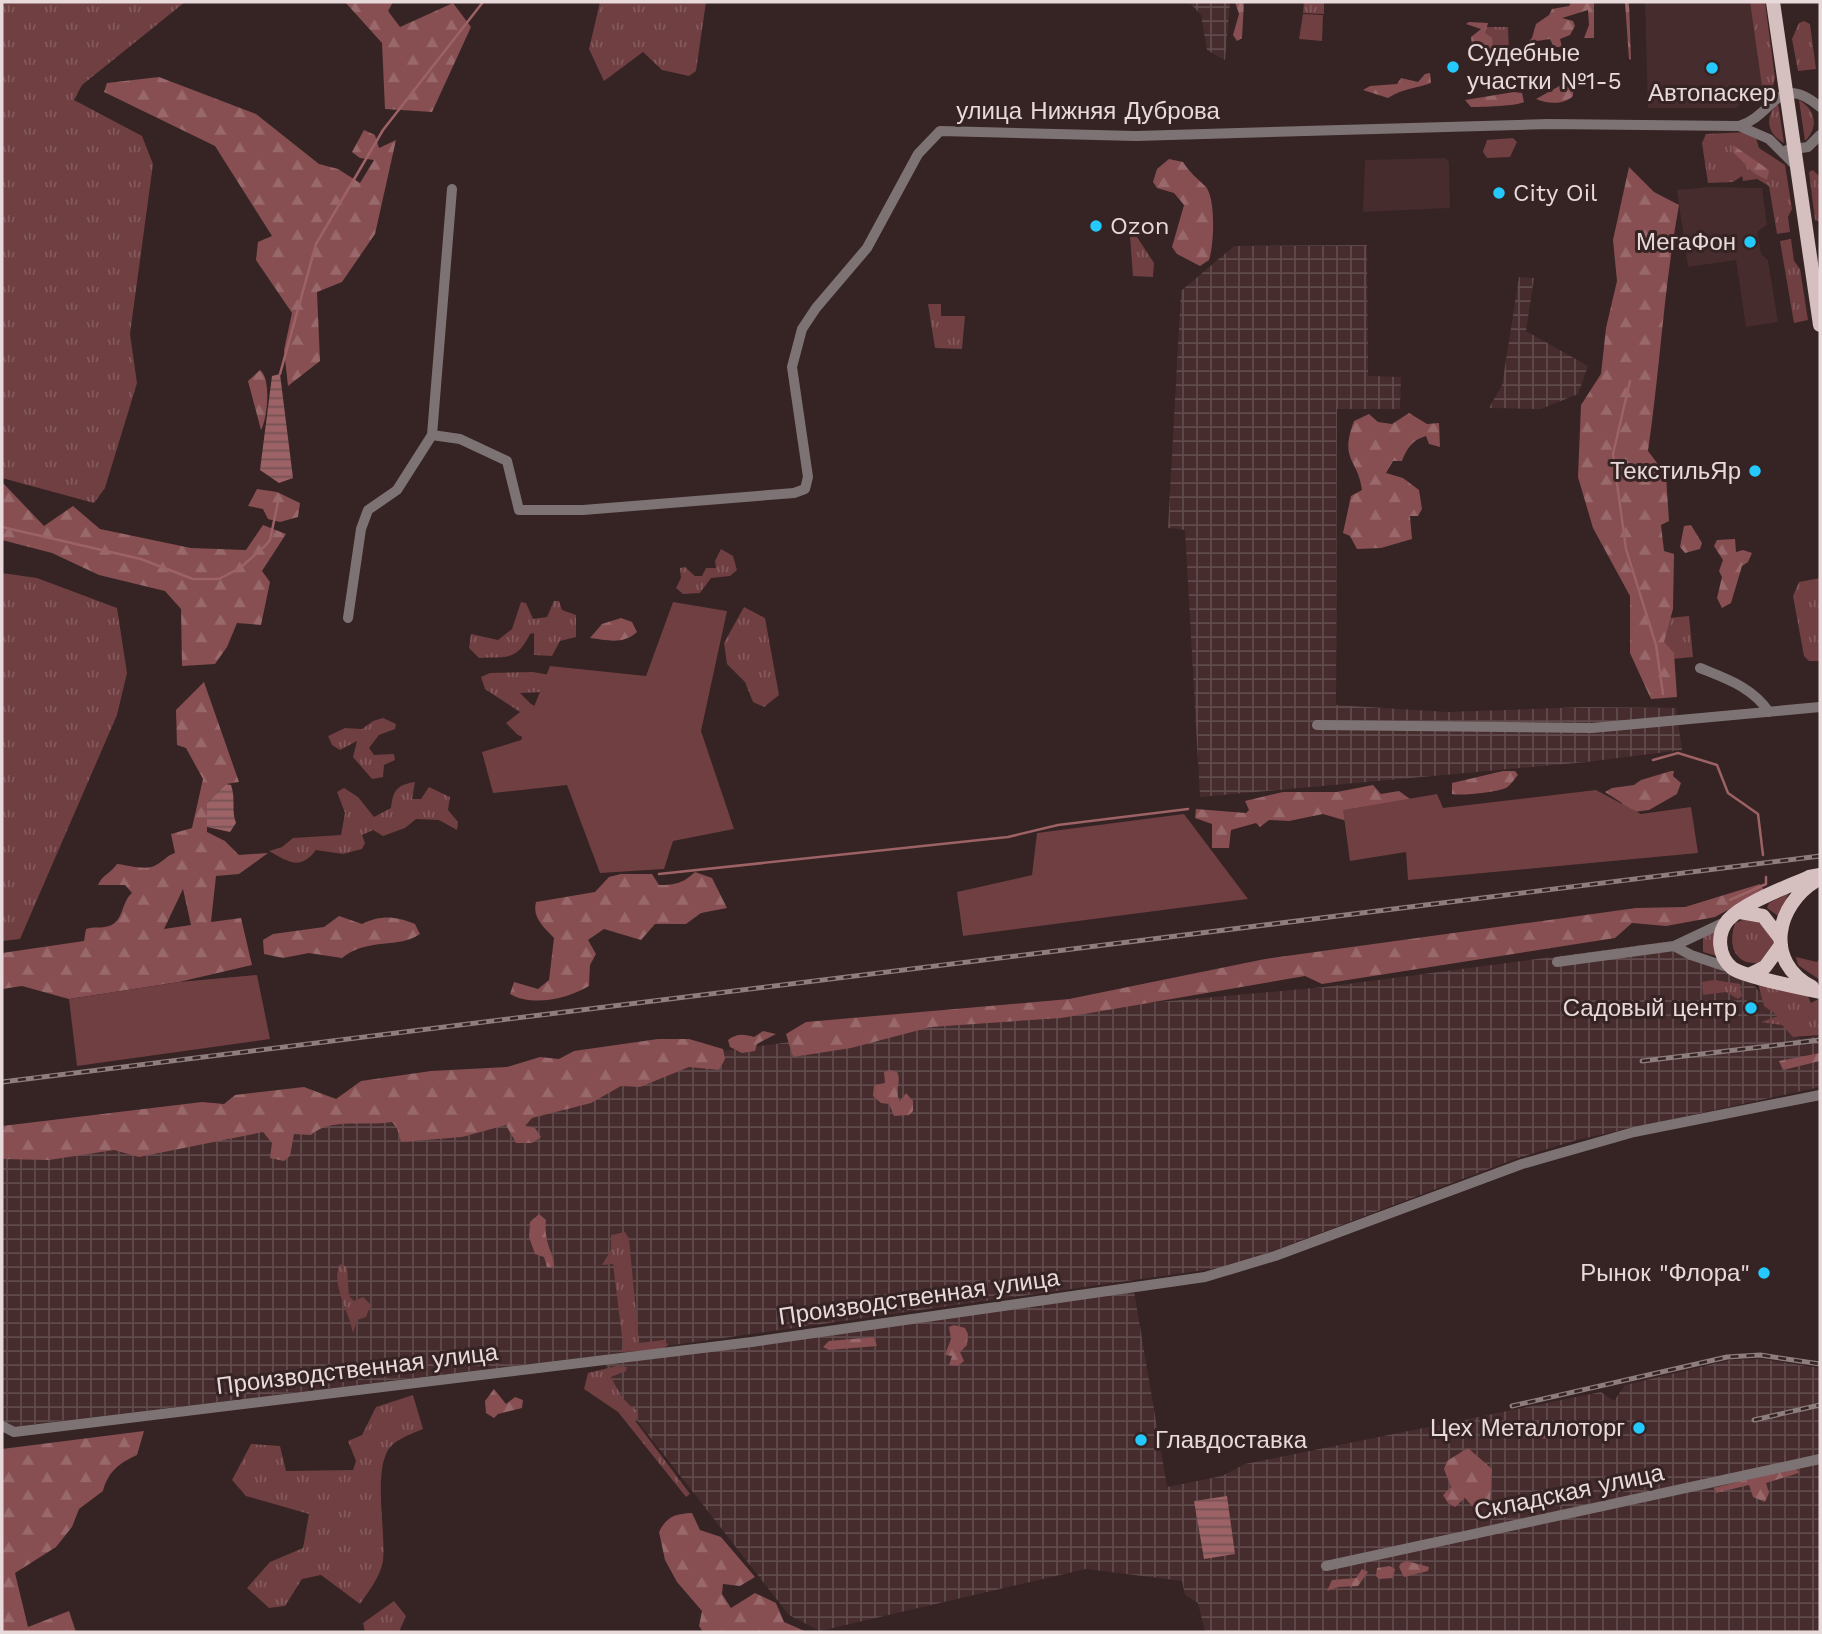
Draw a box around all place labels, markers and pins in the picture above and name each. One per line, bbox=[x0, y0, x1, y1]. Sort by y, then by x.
place label: Судебные участки №1-5 bbox=[1467, 39, 1622, 95]
marker: Судебные участки №1-5 bbox=[1445, 59, 1461, 75]
marker: Автопаскер bbox=[1704, 60, 1720, 76]
place label: Автопаскер bbox=[1648, 79, 1776, 107]
place label: City Oil bbox=[1513, 179, 1598, 207]
marker: City Oil bbox=[1491, 185, 1507, 201]
place label: Ozon bbox=[1110, 212, 1170, 240]
marker: Ozon bbox=[1088, 218, 1104, 234]
place label: МегаФон bbox=[1636, 228, 1736, 256]
marker: МегаФон bbox=[1742, 234, 1758, 250]
place label: ТекстильЯр bbox=[1610, 457, 1741, 485]
marker: ТекстильЯр bbox=[1747, 463, 1763, 479]
place label: Садовый центр bbox=[1563, 994, 1737, 1022]
marker: Садовый центр bbox=[1743, 1000, 1759, 1016]
place label: Рынок "Флора" bbox=[1580, 1259, 1750, 1287]
marker: Рынок "Флора" bbox=[1756, 1265, 1772, 1281]
place label: Цех Металлоторг bbox=[1430, 1414, 1625, 1442]
marker: Цех Металлоторг bbox=[1631, 1420, 1647, 1436]
place label: Главдоставка bbox=[1155, 1426, 1308, 1454]
marker: Главдоставка bbox=[1133, 1432, 1149, 1448]

